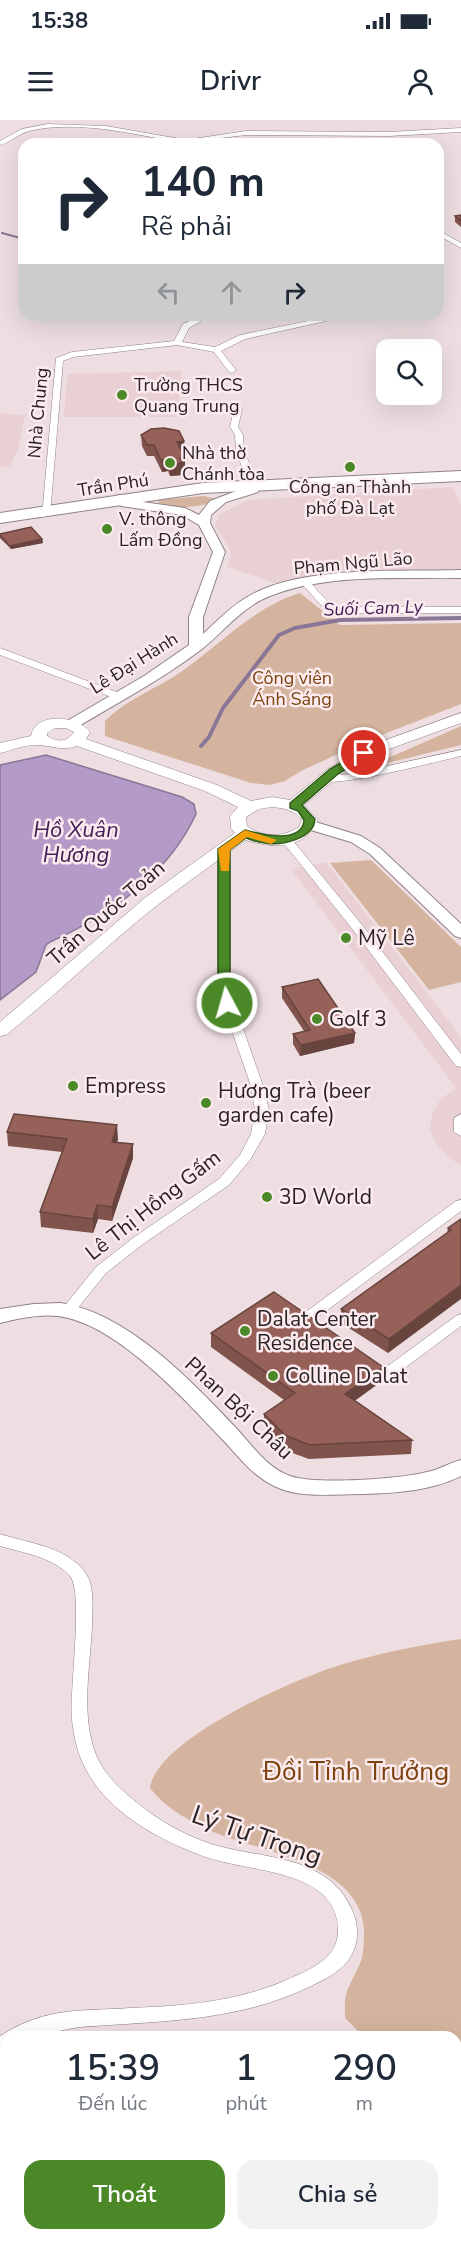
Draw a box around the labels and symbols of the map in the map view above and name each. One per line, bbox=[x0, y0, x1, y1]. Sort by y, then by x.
street label: Nhà Chung bbox=[22, 367, 54, 459]
place label: Trường THCS Quang Trung bbox=[134, 373, 243, 418]
marker: Trường THCS Quang Trung bbox=[115, 388, 129, 402]
place label: Nhà thờ Chánh tòa bbox=[182, 441, 265, 486]
marker: Nhà thờ Chánh tòa bbox=[163, 456, 177, 470]
marker: Công an Thành phố Đà Lạt bbox=[343, 460, 357, 474]
street label: Trần Phú bbox=[76, 468, 150, 502]
place label: Công an Thành phố Đà Lạt bbox=[289, 475, 411, 520]
place label: V. thông Lấm Đồng bbox=[118, 507, 202, 552]
marker: V. thông Lấm Đồng bbox=[100, 522, 114, 536]
street label: Phạm Ngũ Lão bbox=[293, 546, 413, 580]
water label: Suối Cam Ly bbox=[323, 594, 424, 622]
street label: Lê Đại Hành bbox=[86, 627, 182, 699]
park label: Công viên Ánh Sáng bbox=[252, 666, 332, 711]
pin bbox=[338, 727, 389, 778]
water label: Hồ Xuân Hương bbox=[33, 815, 119, 870]
street label: Trần Quốc Toản bbox=[41, 854, 171, 972]
place label: Mỹ Lê bbox=[358, 924, 415, 952]
marker: Mỹ Lê bbox=[339, 931, 353, 945]
position arrow bbox=[195, 971, 259, 1035]
place label: Golf 3 bbox=[329, 1005, 387, 1033]
marker: Golf 3 bbox=[310, 1012, 324, 1026]
place label: Empress bbox=[85, 1072, 166, 1100]
place label: Hương Trà (beer garden cafe) bbox=[218, 1077, 371, 1129]
marker: Empress bbox=[66, 1079, 80, 1093]
marker: Hương Trà (beer garden cafe) bbox=[199, 1096, 213, 1110]
street label: Lê Thị Hồng Gấm bbox=[80, 1143, 226, 1267]
place label: 3D World bbox=[279, 1183, 372, 1211]
marker: 3D World bbox=[260, 1190, 274, 1204]
place label: Dalat Center Residence bbox=[257, 1305, 377, 1357]
marker: Dalat Center Residence bbox=[238, 1324, 252, 1338]
street label: Phan Bội Châu bbox=[179, 1350, 299, 1466]
place label: Colline Dalat bbox=[285, 1362, 408, 1390]
marker: Colline Dalat bbox=[266, 1369, 280, 1383]
park label: Đồi Tỉnh Trưởng bbox=[262, 1754, 449, 1789]
street label: Lý Tự Trọng bbox=[187, 1797, 327, 1874]

